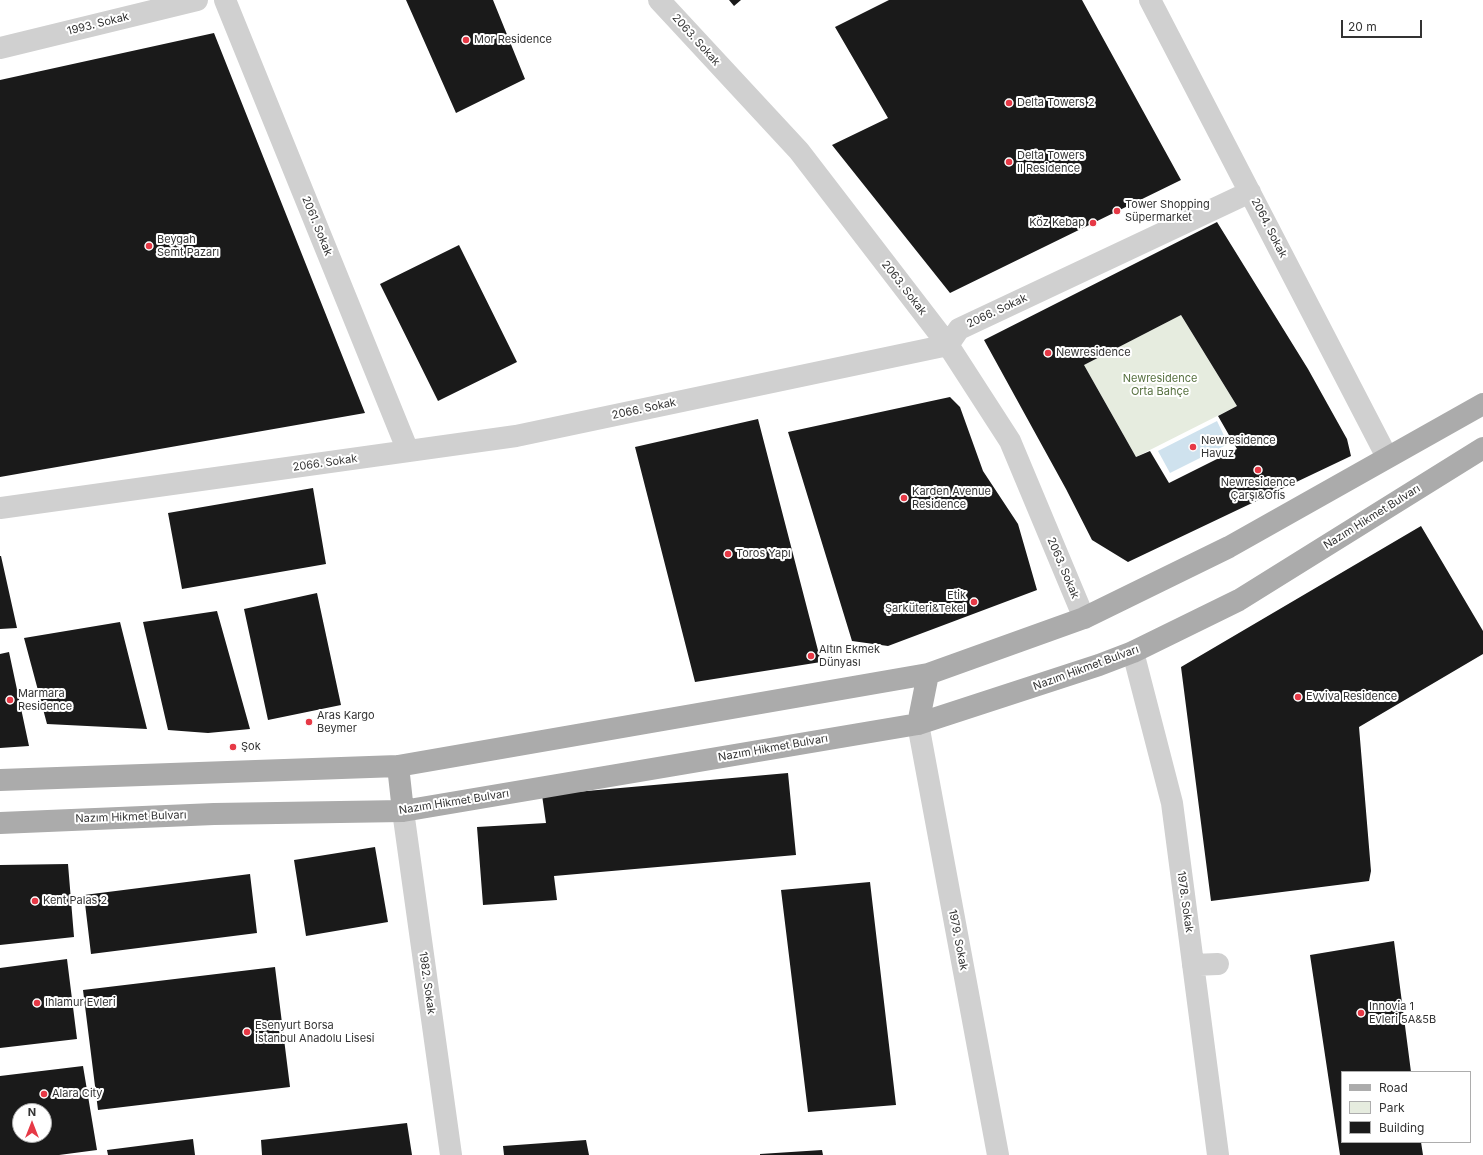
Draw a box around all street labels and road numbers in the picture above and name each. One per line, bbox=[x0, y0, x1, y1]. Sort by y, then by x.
street label: 1993. Sokak bbox=[66, 10, 130, 38]
street label: 2063. Sokak bbox=[669, 11, 723, 69]
street label: 2061. Sokak bbox=[299, 194, 335, 258]
street label: 2064. Sokak bbox=[1248, 196, 1290, 260]
street label: 2063. Sokak bbox=[879, 258, 929, 318]
street label: 2066. Sokak bbox=[965, 291, 1029, 331]
street label: 2066. Sokak bbox=[611, 396, 677, 422]
street label: 2066. Sokak bbox=[292, 452, 358, 474]
street label: Nazım Hikmet Bulvarı bbox=[1321, 482, 1423, 552]
street label: 2063. Sokak bbox=[1044, 535, 1082, 601]
street label: Nazım Hikmet Bulvarı bbox=[1031, 643, 1141, 693]
street label: Nazım Hikmet Bulvarı bbox=[717, 732, 829, 764]
street label: Nazım Hikmet Bulvarı bbox=[398, 787, 510, 817]
street label: Nazım Hikmet Bulvarı bbox=[75, 808, 187, 826]
street label: 1978. Sokak bbox=[1174, 870, 1196, 934]
street label: 1979. Sokak bbox=[946, 908, 970, 972]
street label: 1982. Sokak bbox=[416, 951, 438, 1015]

